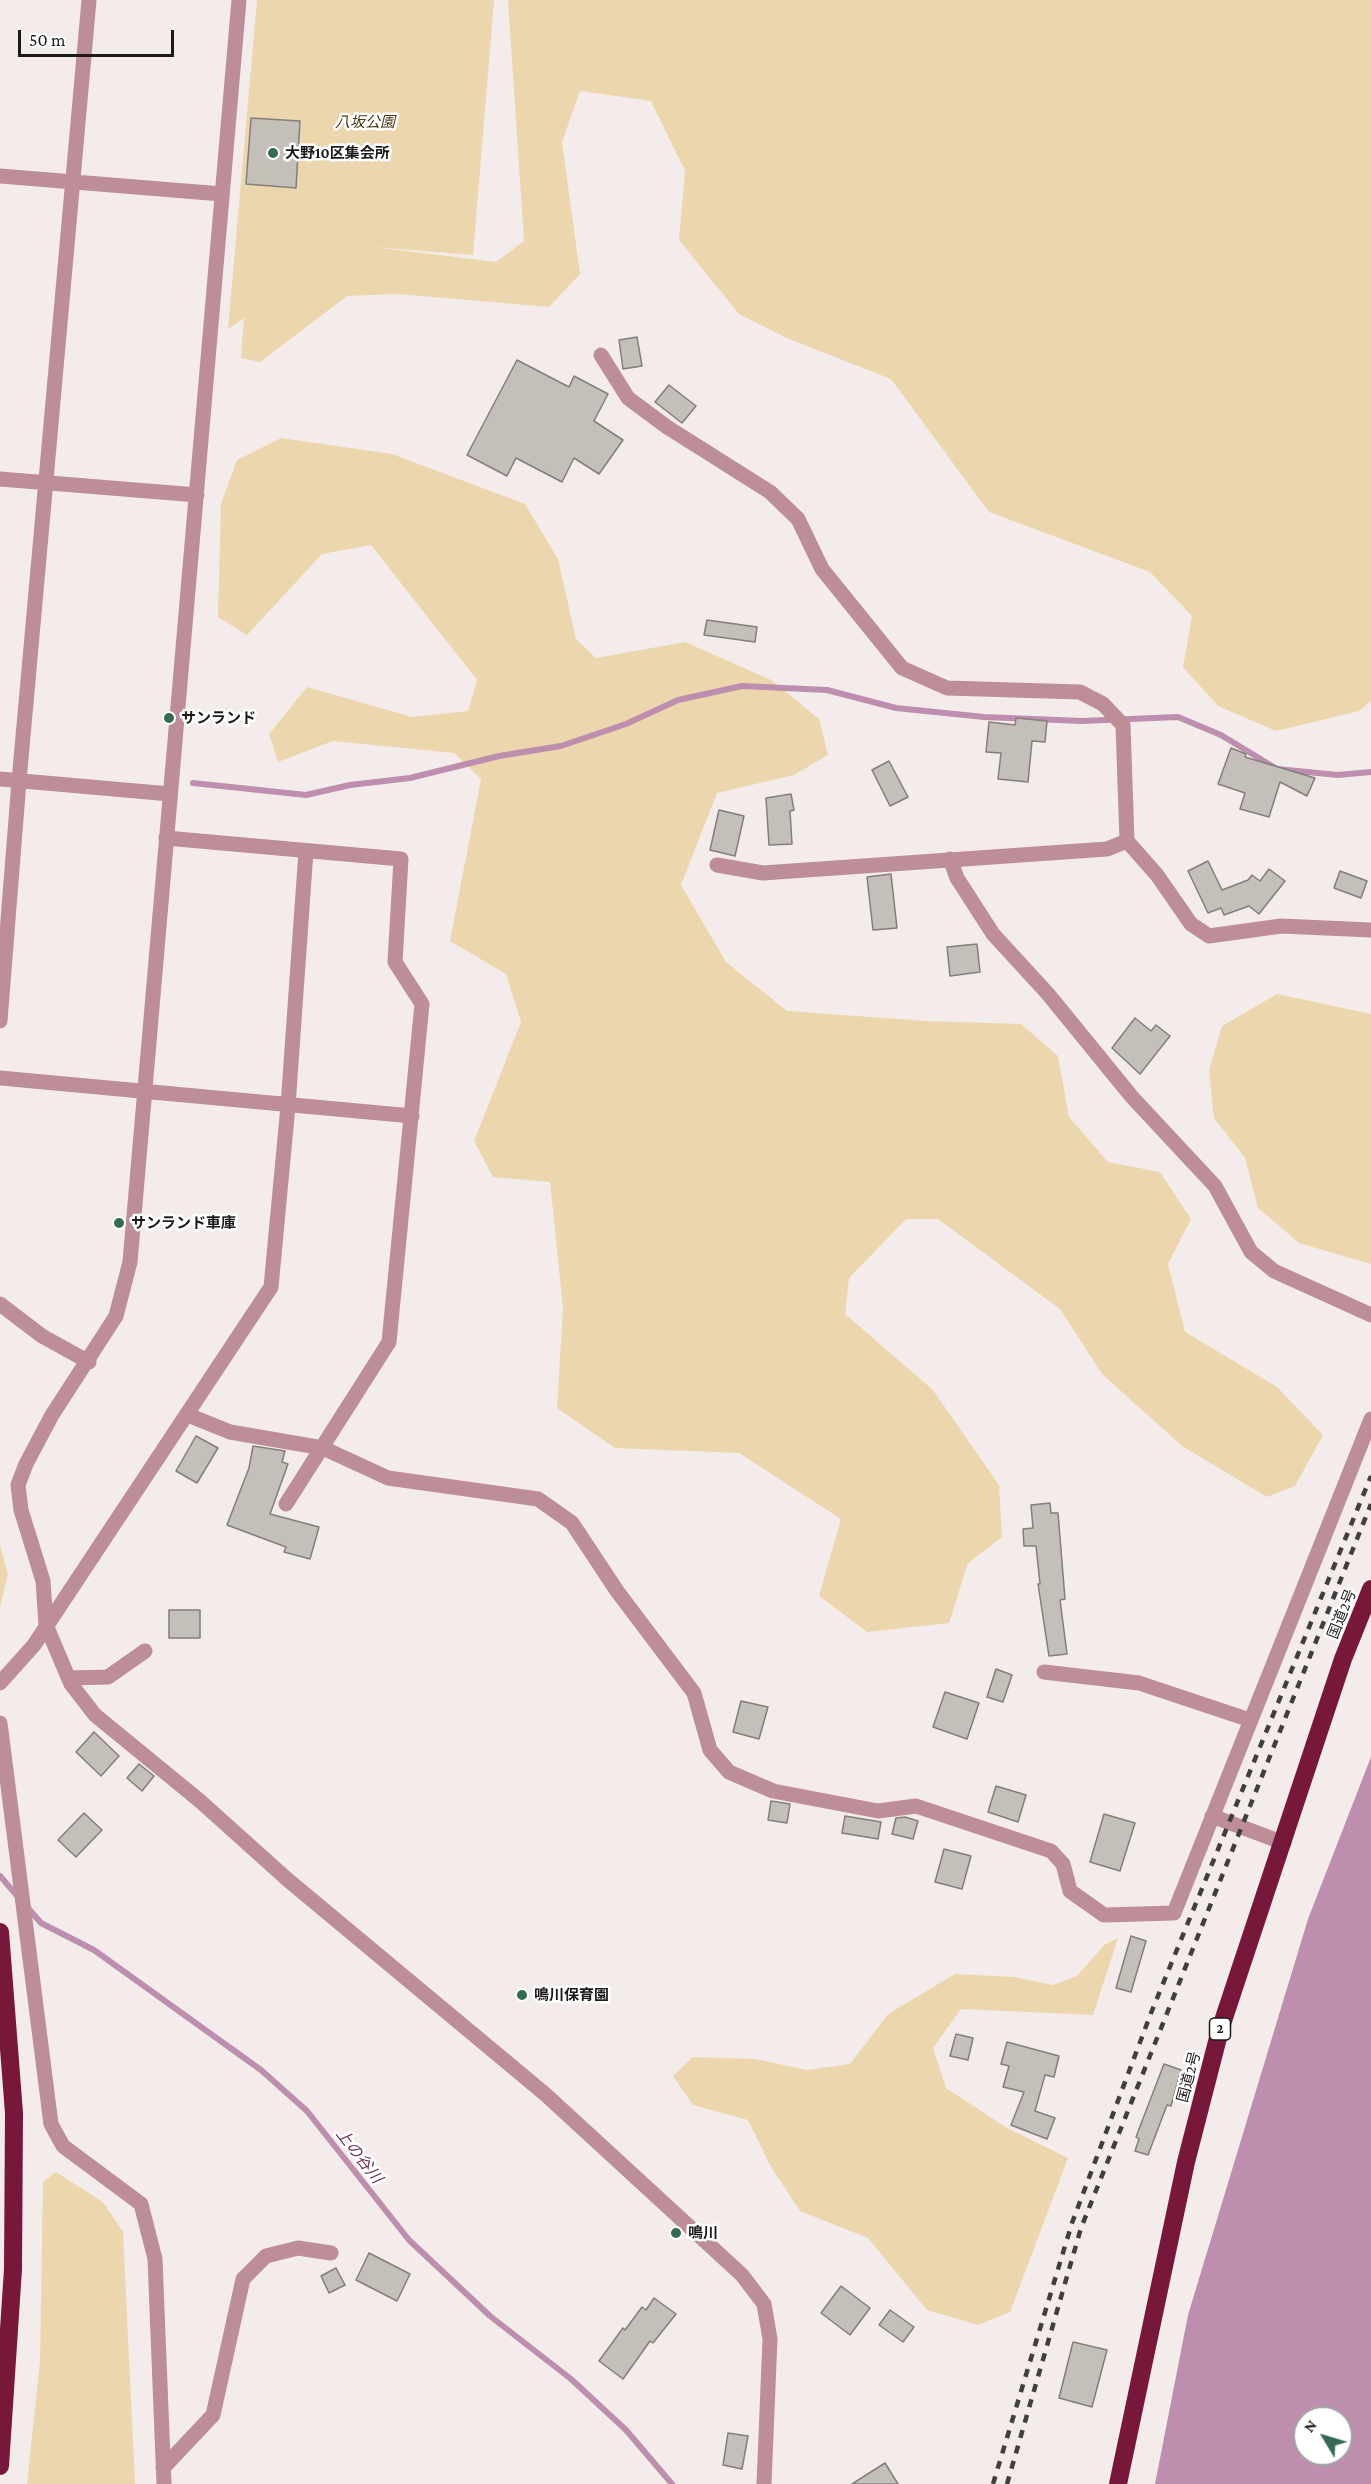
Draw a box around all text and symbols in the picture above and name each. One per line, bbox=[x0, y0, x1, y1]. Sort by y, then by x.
scale bar bbox=[21, 18, 177, 56]
text: 50 m bbox=[29, 30, 66, 50]
park label: 八坂公園 bbox=[335, 113, 395, 131]
place label: 大野10区集会所 bbox=[285, 144, 390, 162]
marker: 大野10区集会所 bbox=[266, 146, 280, 160]
place label: サンランド bbox=[181, 709, 256, 727]
marker: サンランド bbox=[162, 711, 176, 725]
place label: サンランド車庫 bbox=[131, 1214, 236, 1232]
marker: サンランド車庫 bbox=[112, 1216, 126, 1230]
street label: 国道2号 bbox=[1324, 1586, 1360, 1642]
place label: 鳴川保育園 bbox=[534, 1986, 609, 2004]
marker: 鳴川保育園 bbox=[515, 1988, 529, 2002]
road number: 2 bbox=[1210, 2018, 1230, 2040]
street label: 国道2号 bbox=[1174, 2049, 1204, 2105]
water label: 上の谷川 bbox=[332, 2125, 386, 2187]
place label: 鳴川 bbox=[688, 2224, 718, 2242]
marker: 鳴川 bbox=[669, 2226, 683, 2240]
north arrow bbox=[1293, 2406, 1353, 2466]
text: N bbox=[1300, 2416, 1320, 2435]

